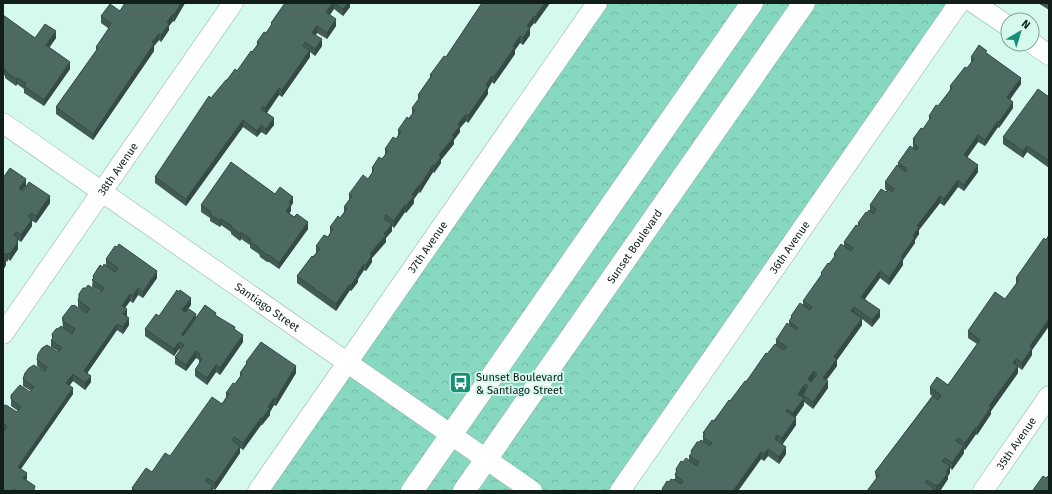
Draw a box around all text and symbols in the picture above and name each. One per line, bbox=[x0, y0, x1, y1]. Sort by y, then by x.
north arrow bbox=[1000, 12, 1040, 52]
text: N bbox=[1019, 17, 1033, 32]
street label: 38th Avenue bbox=[95, 140, 141, 198]
street label: Sunset Boulevard bbox=[604, 207, 665, 286]
street label: 36th Avenue bbox=[767, 218, 812, 276]
street label: 37th Avenue bbox=[405, 219, 450, 276]
street label: Santiago Street bbox=[232, 280, 302, 334]
bus stop icon: Sunset Boulevard & Santiago Street bbox=[447, 370, 473, 396]
place label: Sunset Boulevard & Santiago Street bbox=[476, 371, 563, 397]
street label: 35th Avenue bbox=[993, 415, 1039, 472]

